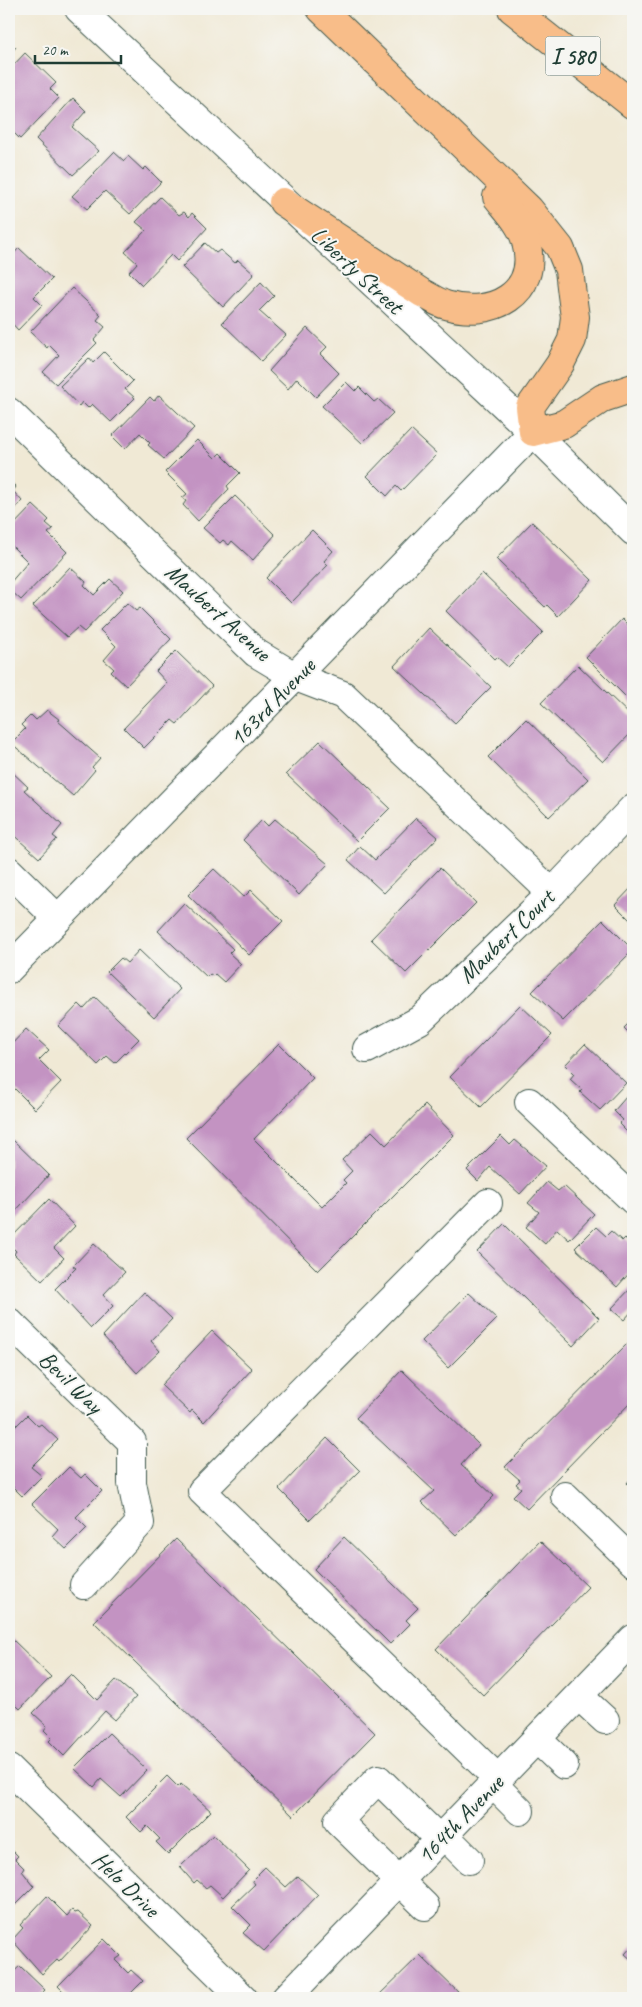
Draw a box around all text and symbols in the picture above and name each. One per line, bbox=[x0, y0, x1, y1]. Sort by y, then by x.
scale bar bbox=[35, 32, 121, 64]
road number: I 580 bbox=[546, 36, 600, 76]
text: 20 m bbox=[42, 41, 69, 60]
street label: Liberty Street bbox=[305, 220, 411, 322]
street label: Maubert Avenue bbox=[159, 557, 279, 669]
street label: 163rd Avenue bbox=[222, 650, 323, 753]
street label: Maubert Court bbox=[452, 881, 562, 989]
street label: Bevil Way bbox=[33, 1344, 111, 1421]
street label: 164th Avenue bbox=[410, 1767, 511, 1870]
street label: Helo Drive bbox=[86, 1845, 168, 1925]

